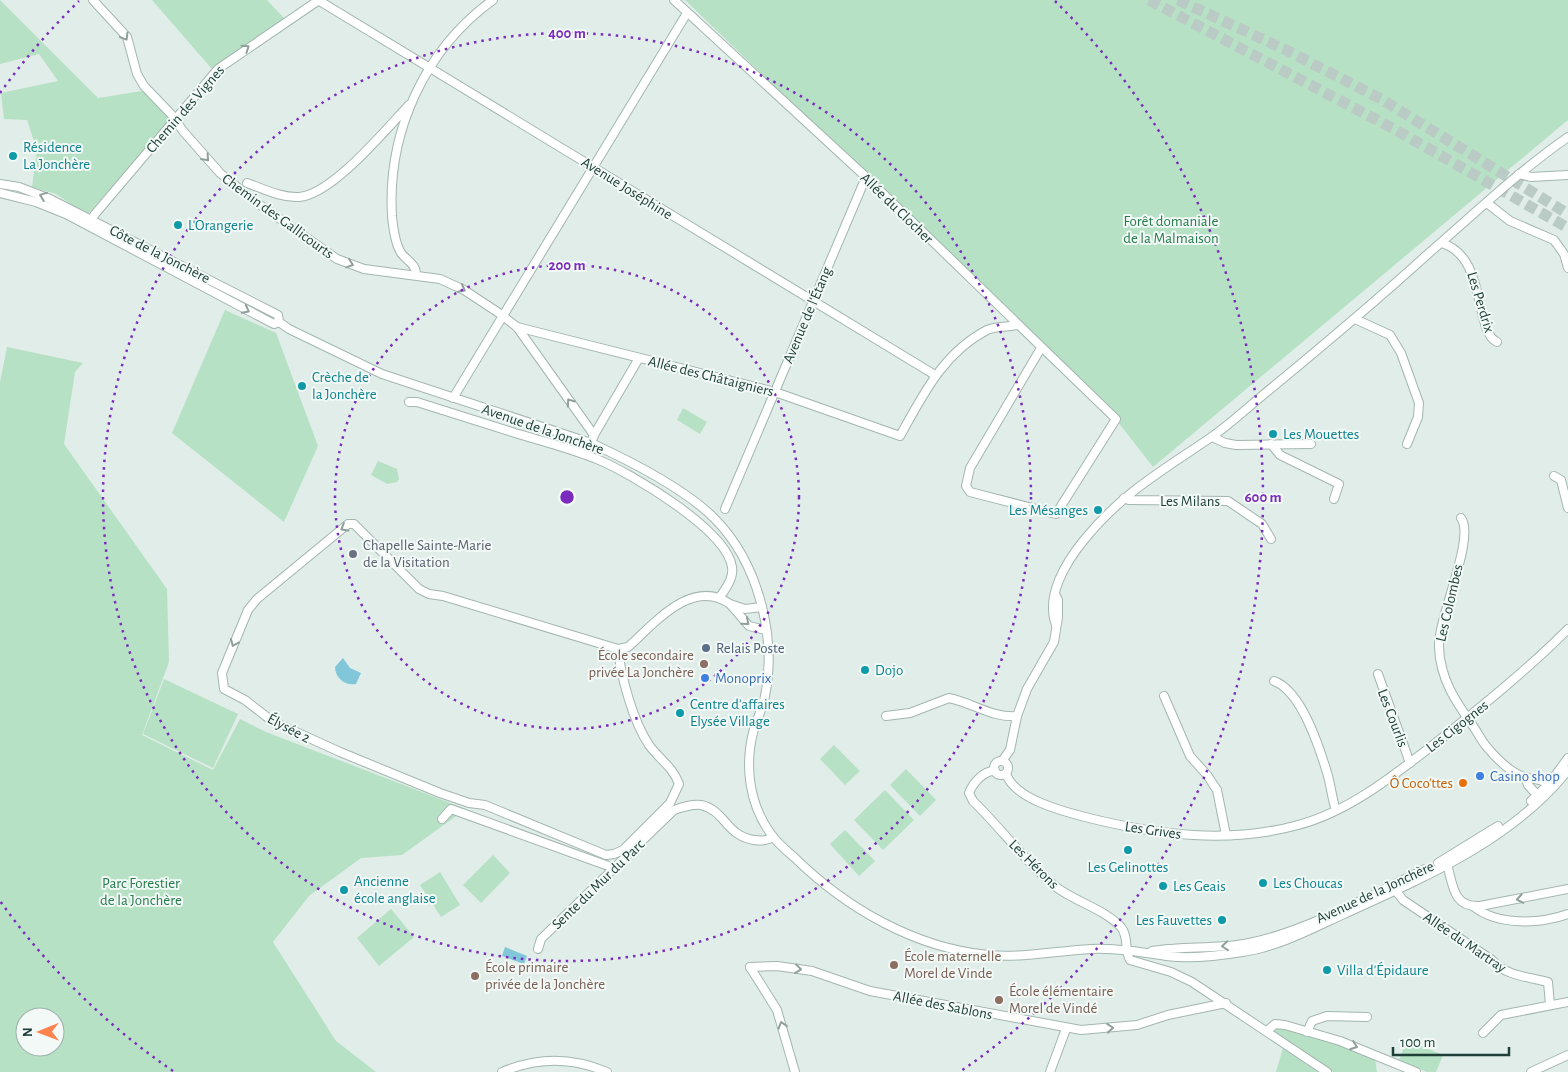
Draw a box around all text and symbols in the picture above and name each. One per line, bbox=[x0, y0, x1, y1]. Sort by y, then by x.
text: 400 m bbox=[548, 26, 586, 41]
one-way arrow bbox=[118, 32, 128, 41]
one-way arrow bbox=[240, 45, 250, 54]
street label: Chemin des Vignes bbox=[143, 63, 227, 156]
place label: Résidence La Jonchère bbox=[23, 140, 90, 172]
marker: Résidence La Jonchère bbox=[7, 150, 19, 162]
one-way arrow bbox=[200, 152, 209, 161]
street label: Avenue Joséphine bbox=[579, 154, 675, 222]
street label: Allée du Clocher bbox=[857, 170, 936, 247]
street label: Chemin des Gallicourts bbox=[219, 171, 336, 262]
one-way arrow bbox=[39, 192, 48, 202]
park label: Forêt domaniale de la Malmaison bbox=[1123, 214, 1219, 246]
place label: L'Orangerie bbox=[188, 218, 253, 233]
marker: L'Orangerie bbox=[172, 219, 184, 231]
street label: Côte de la Jonchère bbox=[107, 223, 213, 286]
one-way arrow bbox=[345, 258, 354, 268]
text: 200 m bbox=[548, 258, 586, 273]
street label: Avenue de l'Étang bbox=[779, 263, 835, 366]
street label: Les Perdrix bbox=[1464, 270, 1497, 335]
one-way arrow bbox=[456, 283, 465, 293]
one-way arrow bbox=[240, 304, 249, 314]
street label: Allée des Châtaigniers bbox=[646, 354, 775, 399]
place label: Crèche de la Jonchère bbox=[312, 370, 377, 402]
marker: Crèche de la Jonchère bbox=[296, 380, 308, 392]
one-way arrow bbox=[567, 398, 576, 408]
street label: Avenue de la Jonchère bbox=[480, 402, 606, 457]
place label: Les Mouettes bbox=[1283, 427, 1359, 442]
marker: Les Mouettes bbox=[1267, 428, 1279, 440]
centre of rings bbox=[558, 488, 576, 506]
text: 600 m bbox=[1244, 490, 1282, 505]
street label: Les Milans bbox=[1160, 494, 1220, 509]
place label: Les Mésanges bbox=[1009, 503, 1088, 518]
marker: Les Mésanges bbox=[1092, 504, 1104, 516]
one-way arrow bbox=[340, 522, 349, 532]
place label: Chapelle Sainte-Marie de la Visitation bbox=[363, 538, 492, 570]
marker: Chapelle Sainte-Marie de la Visitation bbox=[347, 548, 359, 560]
street label: Les Colombes bbox=[1433, 563, 1466, 643]
one-way arrow bbox=[741, 617, 750, 626]
one-way arrow bbox=[230, 638, 241, 647]
place label: Relais Poste bbox=[716, 641, 785, 656]
marker: Relais Poste bbox=[700, 642, 712, 654]
place label: École secondaire privée La Jonchère bbox=[588, 646, 694, 680]
marker: École secondaire privée La Jonchère bbox=[698, 658, 710, 670]
place label: Dojo bbox=[875, 663, 903, 678]
marker: Dojo bbox=[859, 664, 871, 676]
place label: Monoprix bbox=[715, 671, 772, 686]
marker: Monoprix bbox=[699, 672, 711, 684]
street label: Les Courlis bbox=[1375, 687, 1410, 749]
place label: Centre d'affaires Elysée Village bbox=[690, 697, 785, 729]
street label: Les Cigognes bbox=[1423, 698, 1491, 755]
marker: Centre d'affaires Elysée Village bbox=[674, 707, 686, 719]
street label: Élysée 2 bbox=[265, 709, 314, 746]
place label: Casino shop bbox=[1490, 769, 1560, 784]
marker: Casino shop bbox=[1474, 770, 1486, 782]
place label: Ô Coco'ttes bbox=[1390, 775, 1453, 791]
marker: Ô Coco'ttes bbox=[1457, 777, 1469, 789]
street label: Les Grives bbox=[1124, 819, 1182, 842]
street label: Sente du Mur du Parc bbox=[549, 836, 648, 932]
street label: Les Hérons bbox=[1006, 837, 1061, 892]
marker: Les Gelinottes bbox=[1122, 844, 1134, 856]
street label: Avenue de la Jonchère bbox=[1314, 859, 1436, 926]
place label: Les Gelinottes bbox=[1088, 860, 1168, 875]
place label: Ancienne école anglaise bbox=[354, 874, 436, 906]
park label: Parc Forestier de la Jonchère bbox=[100, 876, 182, 908]
place label: Les Choucas bbox=[1273, 876, 1343, 891]
marker: Les Choucas bbox=[1257, 877, 1269, 889]
place label: Les Geais bbox=[1173, 879, 1226, 894]
marker: Les Geais bbox=[1157, 880, 1169, 892]
marker: Ancienne école anglaise bbox=[338, 884, 350, 896]
one-way arrow bbox=[1516, 893, 1524, 904]
street label: Allée du Martray bbox=[1421, 909, 1509, 976]
place label: Les Fauvettes bbox=[1136, 913, 1212, 928]
marker: Les Fauvettes bbox=[1216, 914, 1228, 926]
one-way arrow bbox=[1221, 940, 1229, 951]
place label: École maternelle Morel de Vinde bbox=[904, 947, 1001, 981]
place label: École primaire privée de la Jonchère bbox=[485, 958, 605, 992]
marker: École maternelle Morel de Vinde bbox=[888, 959, 900, 971]
place label: Villa d'Épidaure bbox=[1337, 961, 1429, 978]
one-way arrow bbox=[795, 963, 803, 974]
marker: Villa d'Épidaure bbox=[1321, 964, 1333, 976]
marker: École primaire privée de la Jonchère bbox=[469, 970, 481, 982]
place label: École élémentaire Morel de Vindé bbox=[1009, 982, 1113, 1016]
street label: Allée des Sablons bbox=[892, 989, 994, 1022]
marker: École élémentaire Morel de Vindé bbox=[993, 994, 1005, 1006]
north arrow bbox=[15, 1007, 65, 1057]
one-way arrow bbox=[777, 1022, 787, 1030]
one-way arrow bbox=[1107, 1023, 1115, 1034]
scale bar bbox=[1393, 1024, 1509, 1056]
text: N bbox=[21, 1027, 35, 1037]
text: 100 m bbox=[1400, 1035, 1435, 1050]
one-way arrow bbox=[1349, 1040, 1357, 1050]

